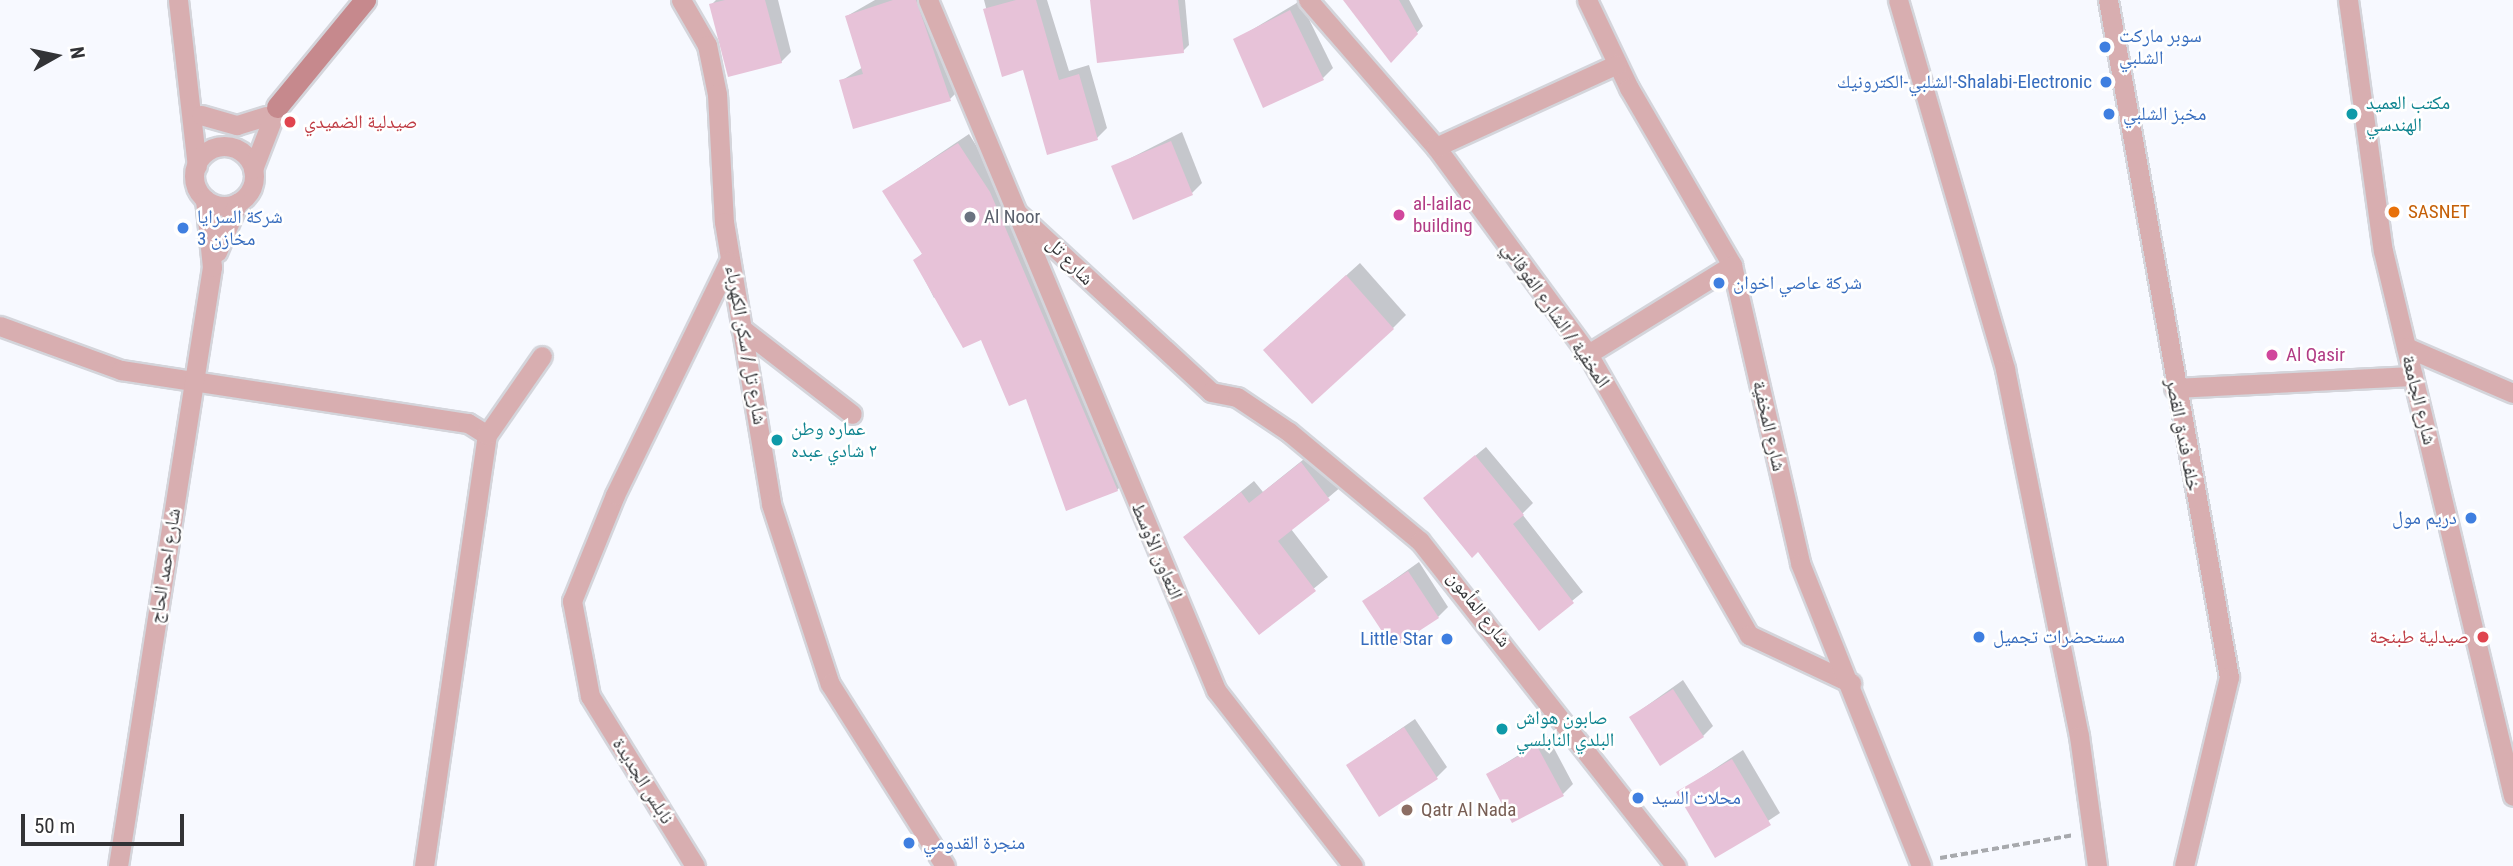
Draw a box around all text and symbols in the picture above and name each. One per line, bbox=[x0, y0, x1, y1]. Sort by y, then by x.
north arrow bbox=[21, 21, 91, 91]
place label: سوبر ماركت الشلبي bbox=[2119, 25, 2202, 69]
marker: سوبر ماركت الشلبي bbox=[2097, 39, 2113, 55]
text: N bbox=[65, 45, 90, 60]
place label: الشلبي-الكترونيك-Shalabi-Electronic bbox=[1837, 71, 2092, 93]
marker: الشلبي-الكترونيك-Shalabi-Electronic bbox=[2098, 74, 2114, 90]
place label: مكتب العميد الهندسي bbox=[2366, 92, 2450, 136]
place label: مخبز الشلبي bbox=[2123, 103, 2206, 125]
marker: مخبز الشلبي bbox=[2101, 106, 2117, 122]
marker: مكتب العميد الهندسي bbox=[2344, 106, 2360, 122]
place label: صيدلية الضميدي bbox=[304, 111, 417, 133]
marker: صيدلية الضميدي bbox=[282, 114, 298, 130]
place label: al-lailac building bbox=[1413, 193, 1473, 237]
place label: SASNET bbox=[2408, 201, 2470, 223]
marker: SASNET bbox=[2386, 204, 2402, 220]
place label: شركة السرايا 3 مخازن bbox=[197, 206, 283, 250]
place label: Al Noor bbox=[984, 206, 1040, 228]
marker: al-lailac building bbox=[1391, 207, 1407, 223]
marker: Al Noor bbox=[962, 209, 978, 225]
marker: شركة السرايا 3 مخازن bbox=[175, 220, 191, 236]
street label: شارع تل bbox=[1042, 232, 1098, 290]
street label: المخفية / الشارع الفوقاني bbox=[1497, 238, 1615, 392]
street label: شارع تل / سكن الكهرباء bbox=[721, 264, 771, 426]
place label: شركة عاصي اخوان bbox=[1733, 272, 1862, 294]
marker: شركة عاصي اخوان bbox=[1711, 275, 1727, 291]
place label: Al Qasir bbox=[2286, 344, 2345, 366]
marker: Al Qasir bbox=[2264, 347, 2280, 363]
street label: شارع الجامعة bbox=[2397, 353, 2441, 447]
street label: خلف فندق القصر bbox=[2161, 377, 2205, 493]
street label: شارع المخفية bbox=[1748, 378, 1790, 474]
place label: عماره وطن ٢ شادي عبده bbox=[791, 418, 877, 462]
marker: عماره وطن ٢ شادي عبده bbox=[769, 432, 785, 448]
street label: التعاون الأوسط bbox=[1126, 499, 1188, 603]
street label: شارع احمد الحاج bbox=[145, 507, 185, 625]
place label: دريم مول bbox=[2392, 507, 2457, 529]
marker: دريم مول bbox=[2463, 510, 2479, 526]
street label: شارع المأمون bbox=[1442, 566, 1516, 652]
place label: مستحضرات تجميل bbox=[1993, 626, 2125, 648]
place label: صيدلية طبنجة bbox=[2370, 626, 2469, 648]
place label: Little Star bbox=[1360, 628, 1433, 650]
marker: مستحضرات تجميل bbox=[1971, 629, 1987, 645]
marker: صيدلية طبنجة bbox=[2475, 629, 2491, 645]
marker: Little Star bbox=[1439, 631, 1455, 647]
place label: صابون هواش البلدي النابلسي bbox=[1516, 707, 1614, 751]
marker: صابون هواش البلدي النابلسي bbox=[1494, 721, 1510, 737]
street label: نابلس الجديدة bbox=[608, 734, 678, 828]
place label: محلات السيد bbox=[1652, 787, 1741, 809]
marker: محلات السيد bbox=[1630, 790, 1646, 806]
place label: Qatr Al Nada bbox=[1421, 799, 1516, 821]
scale bar bbox=[24, 800, 187, 844]
marker: Qatr Al Nada bbox=[1399, 802, 1415, 818]
text: 50 m bbox=[34, 814, 75, 838]
place label: منجرة القدومي bbox=[923, 832, 1025, 854]
marker: منجرة القدومي bbox=[901, 835, 917, 851]

